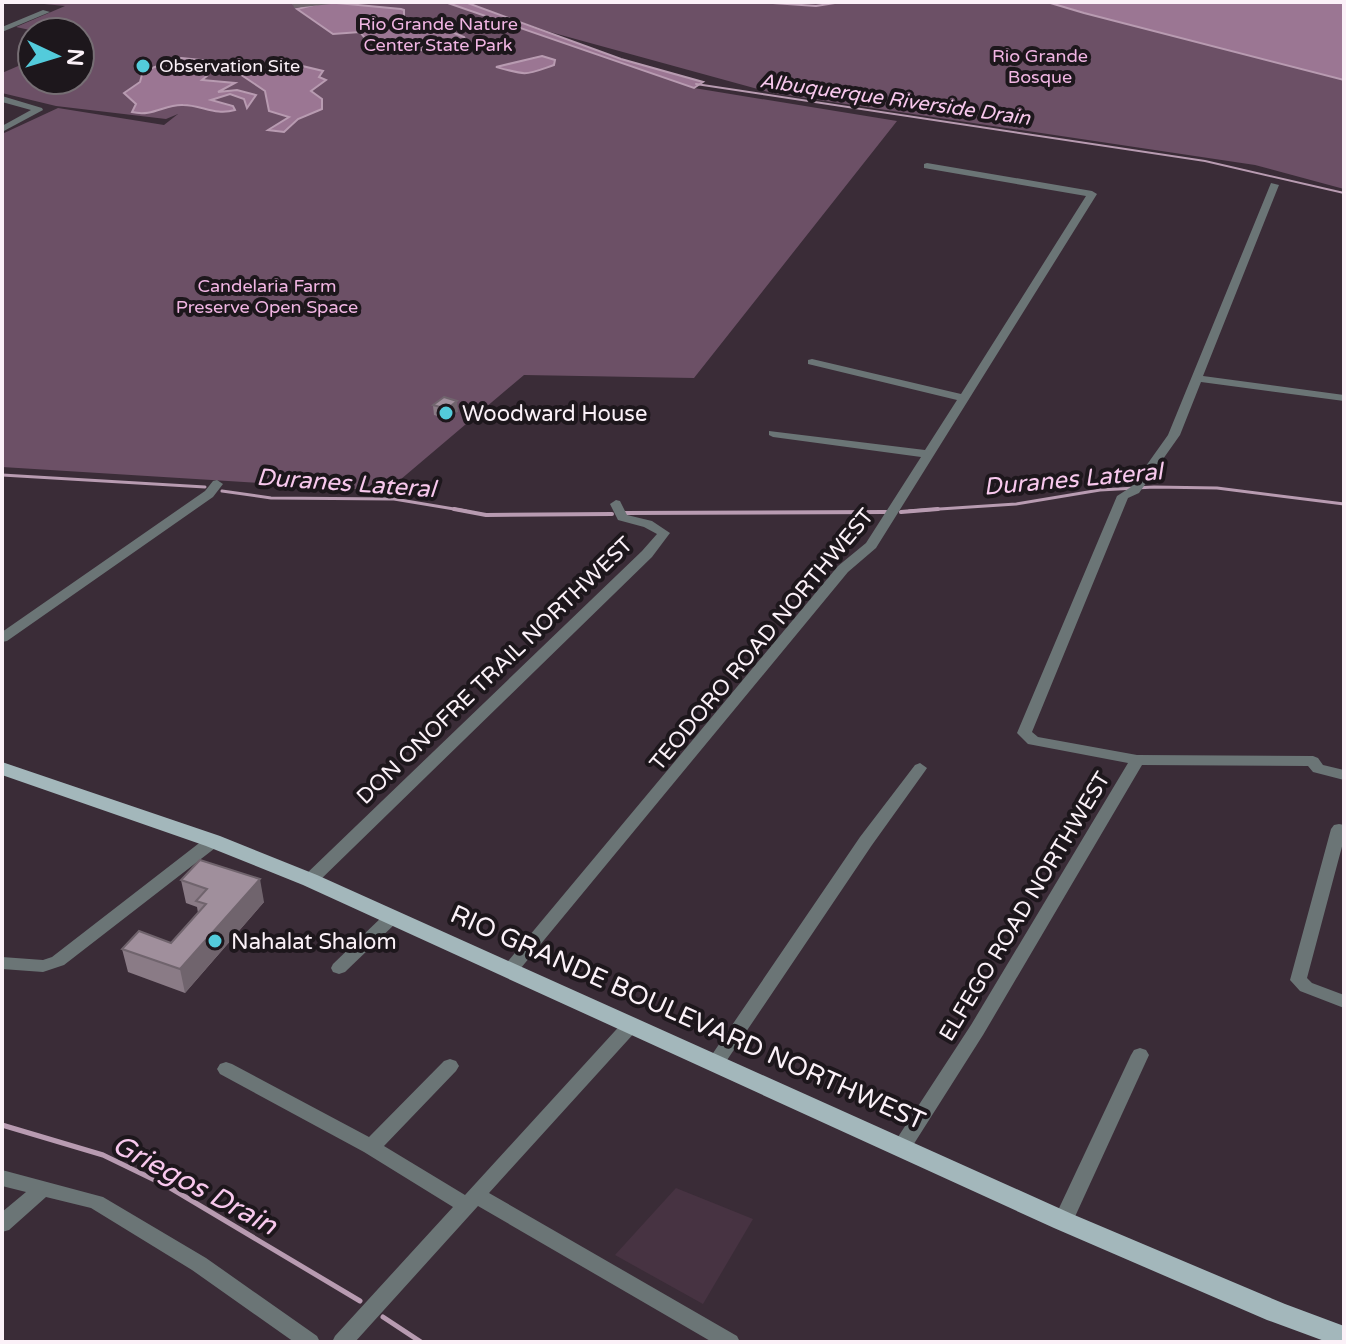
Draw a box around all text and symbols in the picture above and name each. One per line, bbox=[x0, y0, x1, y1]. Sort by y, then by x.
park label: Rio Grande Nature Center State Park bbox=[358, 13, 518, 56]
north arrow bbox=[16, 16, 96, 96]
park label: Rio Grande Bosque bbox=[992, 45, 1088, 88]
text: N bbox=[61, 48, 89, 67]
place label: Observation Site bbox=[159, 55, 300, 77]
marker: Observation Site bbox=[134, 57, 152, 75]
water label: Albuquerque Riverside Drain bbox=[758, 69, 1032, 131]
park label: Candelaria Farm Preserve Open Space bbox=[176, 275, 358, 318]
place label: Woodward House bbox=[462, 401, 647, 427]
marker: Woodward House bbox=[437, 404, 455, 422]
water label: Duranes Lateral bbox=[982, 457, 1167, 502]
water label: Duranes Lateral bbox=[255, 463, 439, 504]
street label: TEODORO ROAD NORTHWEST bbox=[644, 503, 880, 776]
street label: DON ONOFRE TRAIL NORTHWEST bbox=[351, 531, 639, 810]
street label: ELFEGO ROAD NORTHWEST bbox=[934, 767, 1116, 1046]
street label: RIO GRANDE BOULEVARD NORTHWEST bbox=[446, 898, 930, 1137]
place label: Nahalat Shalom bbox=[231, 929, 397, 955]
marker: Nahalat Shalom bbox=[206, 932, 224, 950]
water label: Griegos Drain bbox=[106, 1127, 283, 1243]

